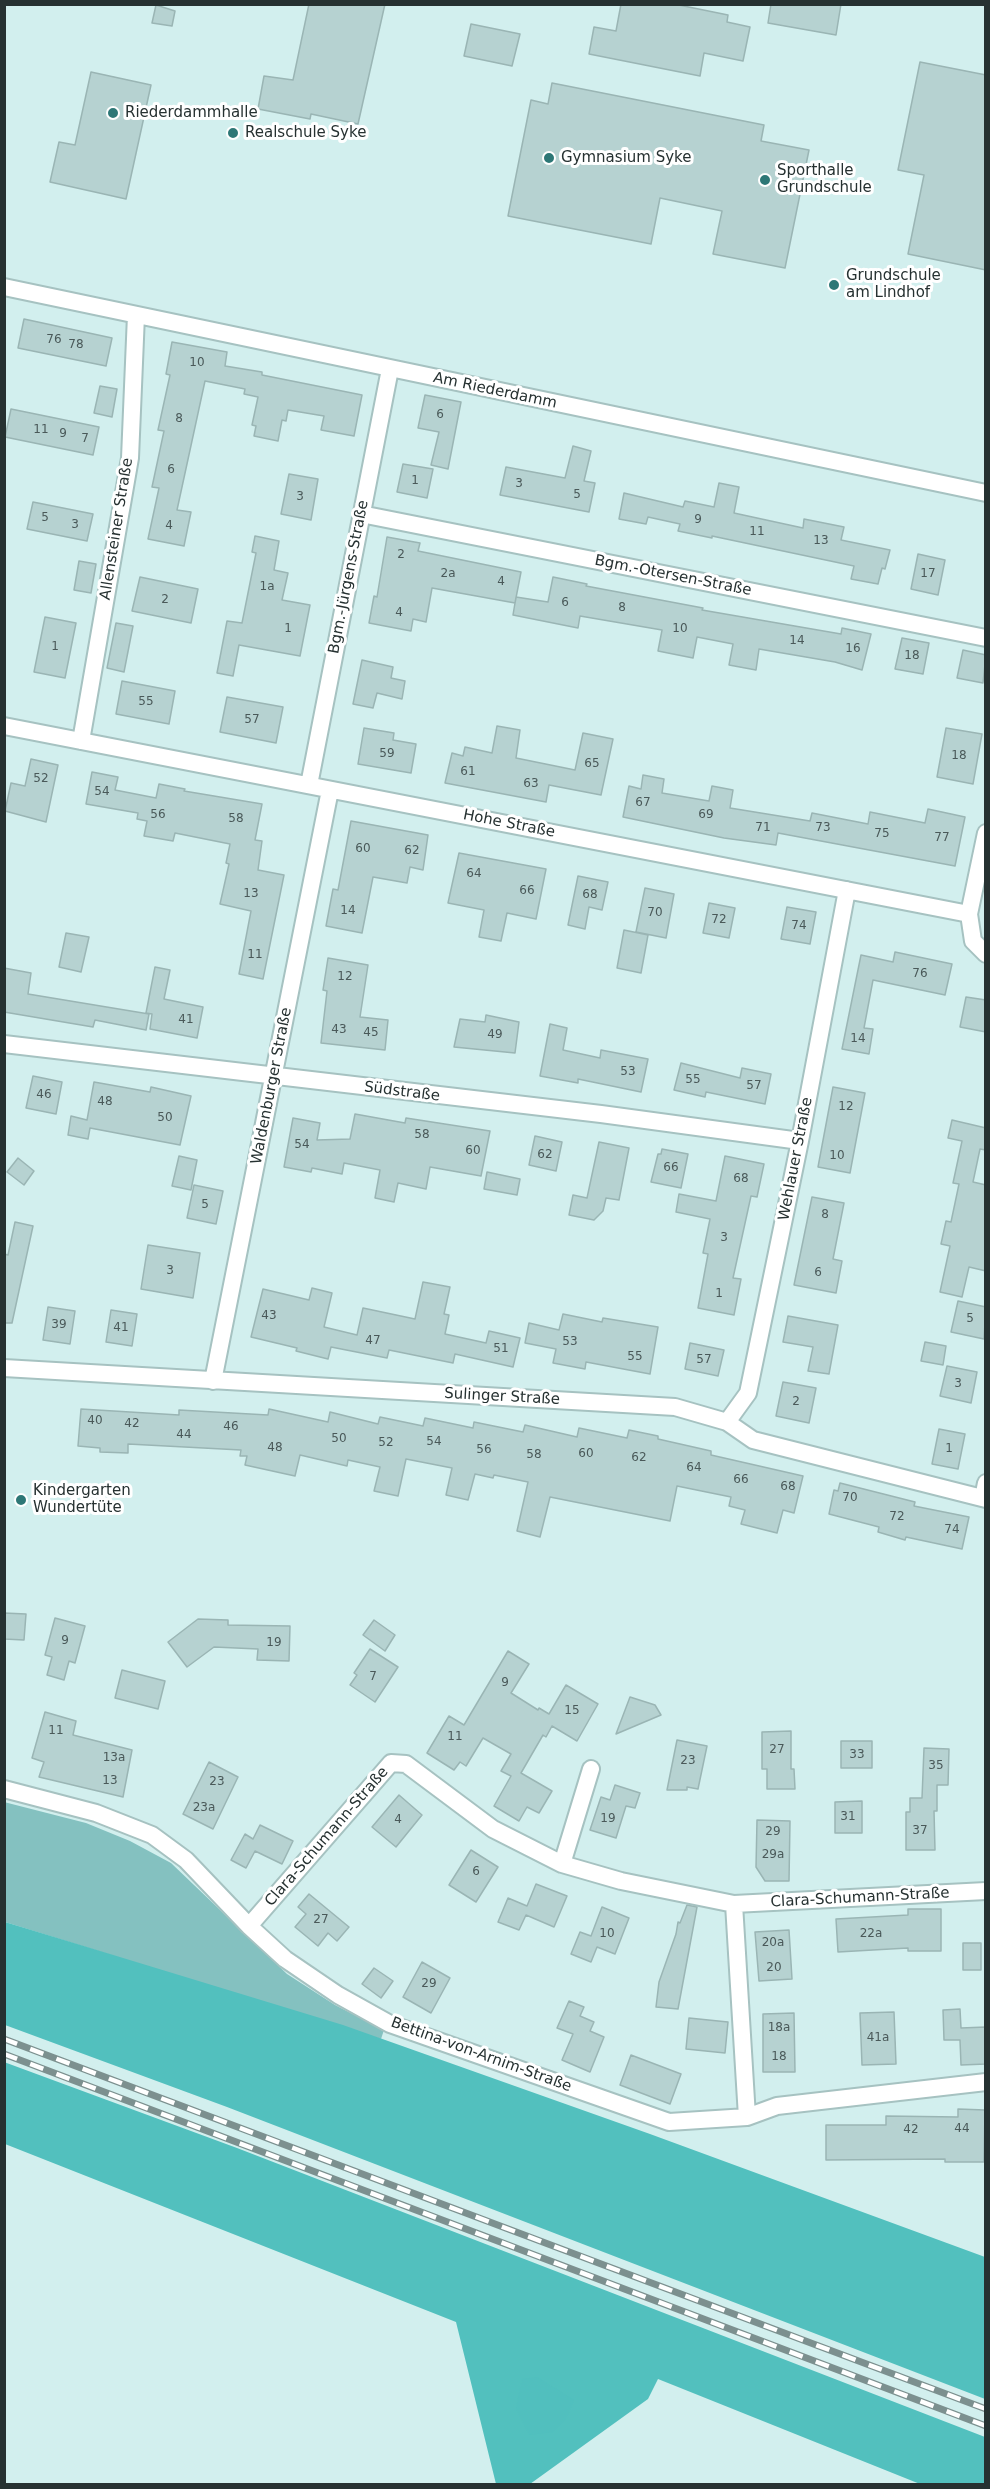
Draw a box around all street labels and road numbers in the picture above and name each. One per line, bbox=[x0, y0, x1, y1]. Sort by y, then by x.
street label: Am Riederdamm bbox=[431, 369, 559, 413]
street label: Allensteiner Straße bbox=[97, 457, 137, 601]
street label: Bgm.-Jürgens-Straße bbox=[325, 499, 373, 655]
street label: Bgm.-Otersen-Straße bbox=[593, 552, 753, 600]
street label: Hohe Straße bbox=[461, 806, 557, 842]
street label: Waldenburger Straße bbox=[248, 1006, 296, 1166]
street label: Südstraße bbox=[363, 1078, 441, 1106]
street label: Wehlauer Straße bbox=[775, 1096, 817, 1222]
street label: Sulinger Straße bbox=[444, 1385, 560, 1409]
street label: Clara-Schumann-Straße bbox=[261, 1764, 393, 1910]
street label: Clara-Schumann-Straße bbox=[770, 1884, 950, 1912]
street label: Bettina-von-Arnim-Straße bbox=[388, 2014, 574, 2096]

